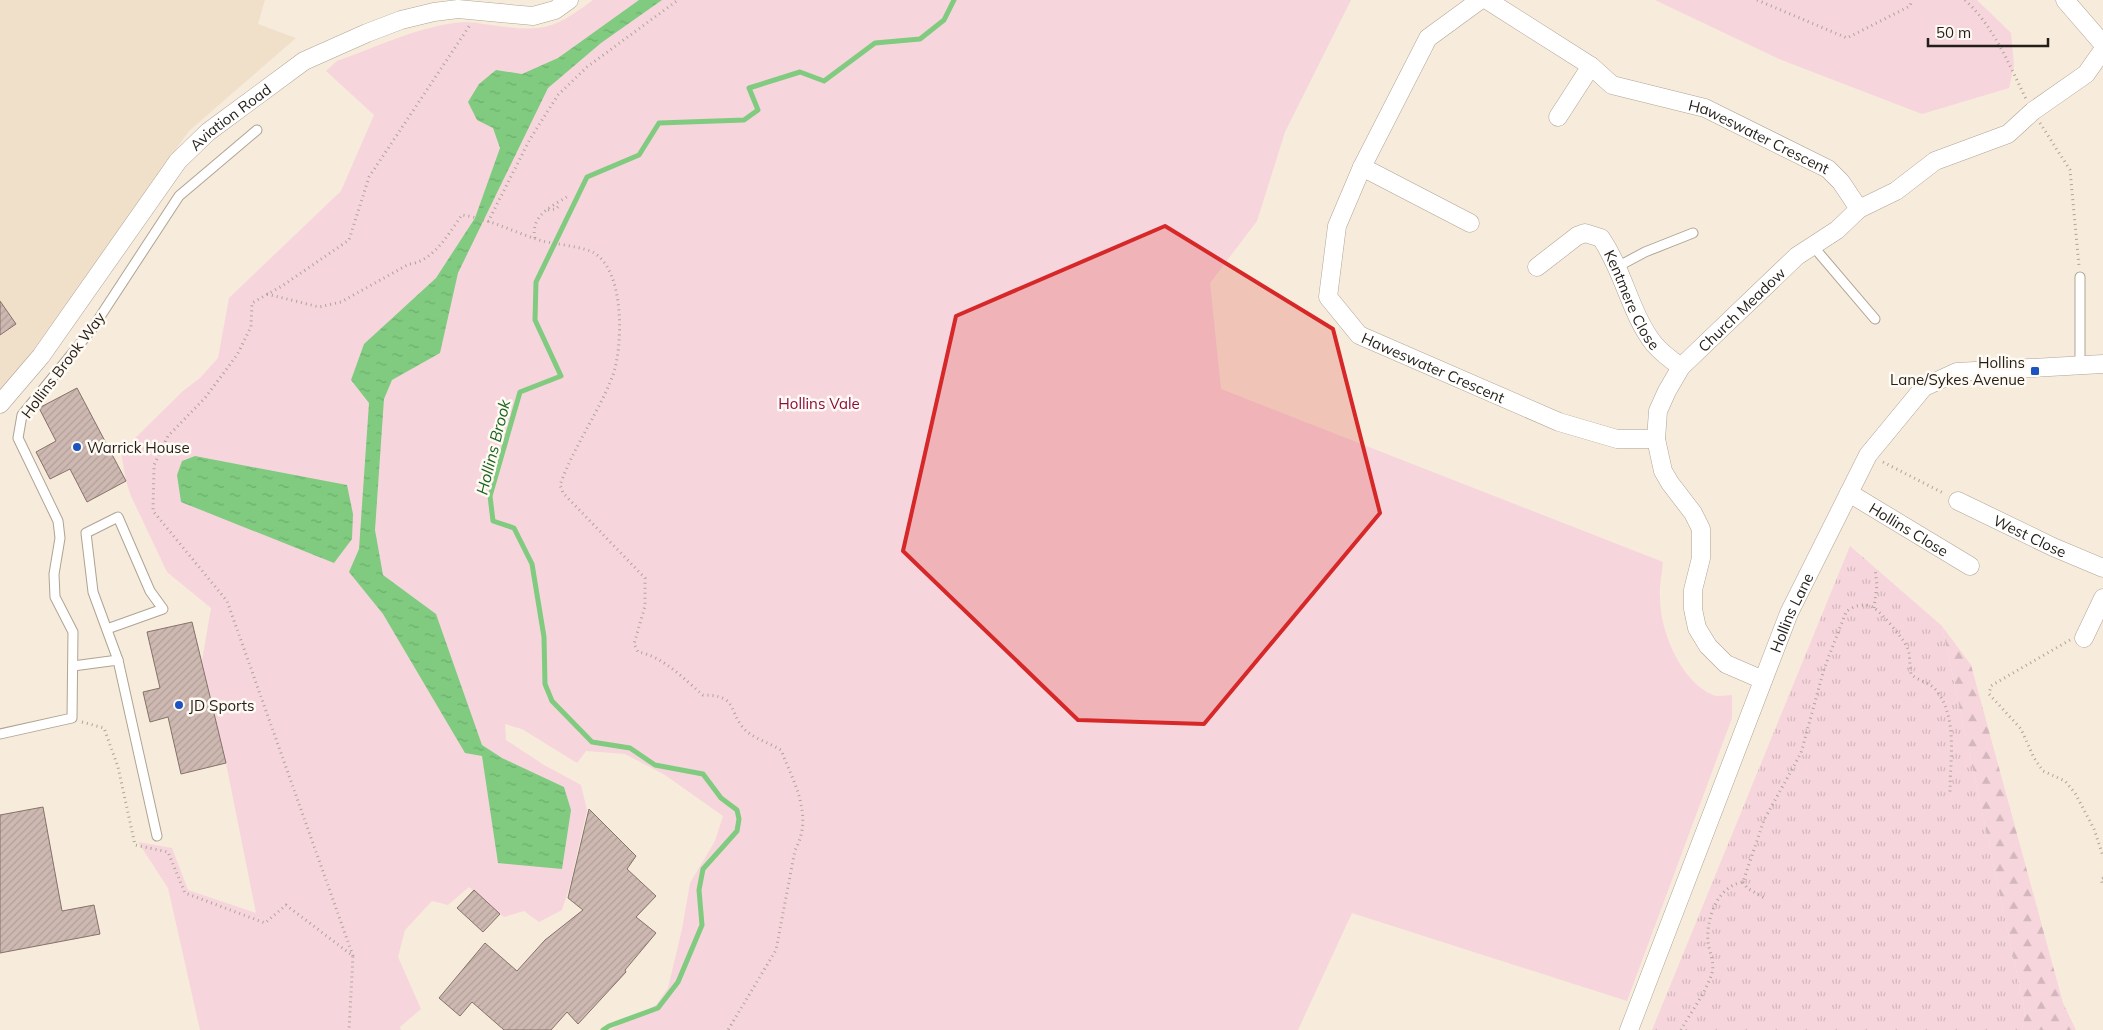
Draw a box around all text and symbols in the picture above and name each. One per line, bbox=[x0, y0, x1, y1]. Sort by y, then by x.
scale bar bbox=[1928, 15, 2048, 47]
text: 50 m bbox=[1936, 23, 1971, 42]
street label: Aviation Road bbox=[185, 79, 275, 154]
street label: Haweswater Crescent bbox=[1687, 95, 1833, 178]
street label: Kentmere Close bbox=[1600, 246, 1664, 354]
street label: Church Meadow bbox=[1694, 263, 1789, 355]
street label: Hollins Brook Way bbox=[17, 308, 109, 422]
street label: Haweswater Crescent bbox=[1359, 328, 1508, 407]
place label: Hollins Lane/Sykes Avenue bbox=[1890, 353, 2025, 389]
marker: Hollins Lane/Sykes Avenue bbox=[2029, 365, 2041, 377]
park label: Hollins Vale bbox=[778, 394, 860, 413]
water label: Hollins Brook bbox=[472, 397, 515, 497]
place label: Warrick House bbox=[87, 438, 190, 457]
marker: Warrick House bbox=[71, 441, 83, 453]
street label: Hollins Close bbox=[1866, 498, 1952, 560]
street label: West Close bbox=[1990, 510, 2069, 561]
street label: Hollins Lane bbox=[1765, 569, 1817, 655]
place label: JD Sports bbox=[189, 696, 255, 715]
marker: JD Sports bbox=[173, 699, 185, 711]

